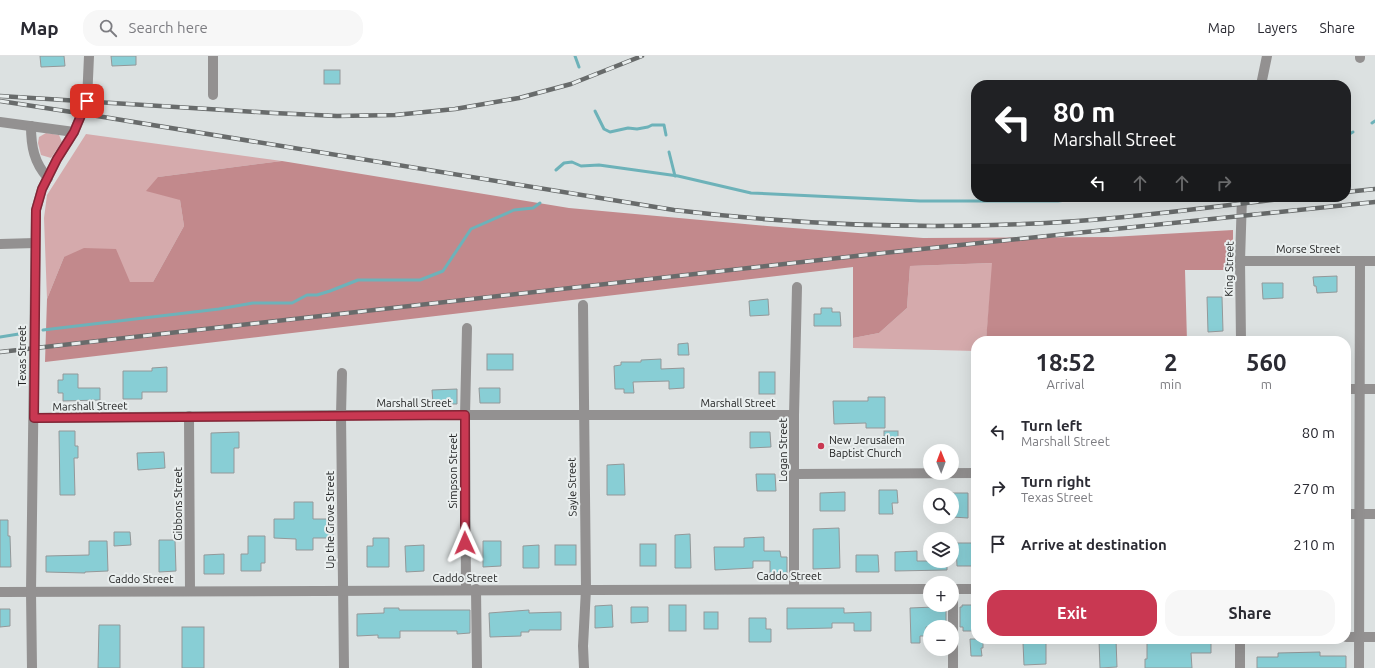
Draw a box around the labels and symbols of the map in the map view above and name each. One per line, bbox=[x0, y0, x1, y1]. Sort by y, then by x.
pin bbox=[70, 84, 104, 118]
street label: King Street bbox=[1223, 241, 1235, 297]
street label: Morse Street bbox=[1276, 243, 1341, 255]
street label: Texas Street bbox=[16, 325, 28, 386]
street label: Marshall Street bbox=[376, 397, 452, 409]
street label: Marshall Street bbox=[700, 397, 776, 409]
street label: Marshall Street bbox=[52, 399, 128, 413]
street label: Logan Street bbox=[777, 418, 789, 482]
street label: Simpson Street bbox=[447, 433, 459, 509]
place label: New Jerusalem Baptist Church bbox=[829, 434, 905, 459]
marker: New Jerusalem Baptist Church bbox=[816, 441, 826, 451]
north arrow bbox=[923, 444, 959, 480]
street label: Sayle Street bbox=[565, 457, 579, 517]
street label: Gibbons Street bbox=[172, 467, 184, 541]
street label: Up the Grove Street bbox=[324, 470, 336, 569]
position arrow bbox=[444, 522, 486, 564]
street label: Caddo Street bbox=[757, 570, 822, 582]
street label: Caddo Street bbox=[433, 572, 498, 584]
street label: Caddo Street bbox=[109, 573, 174, 585]

